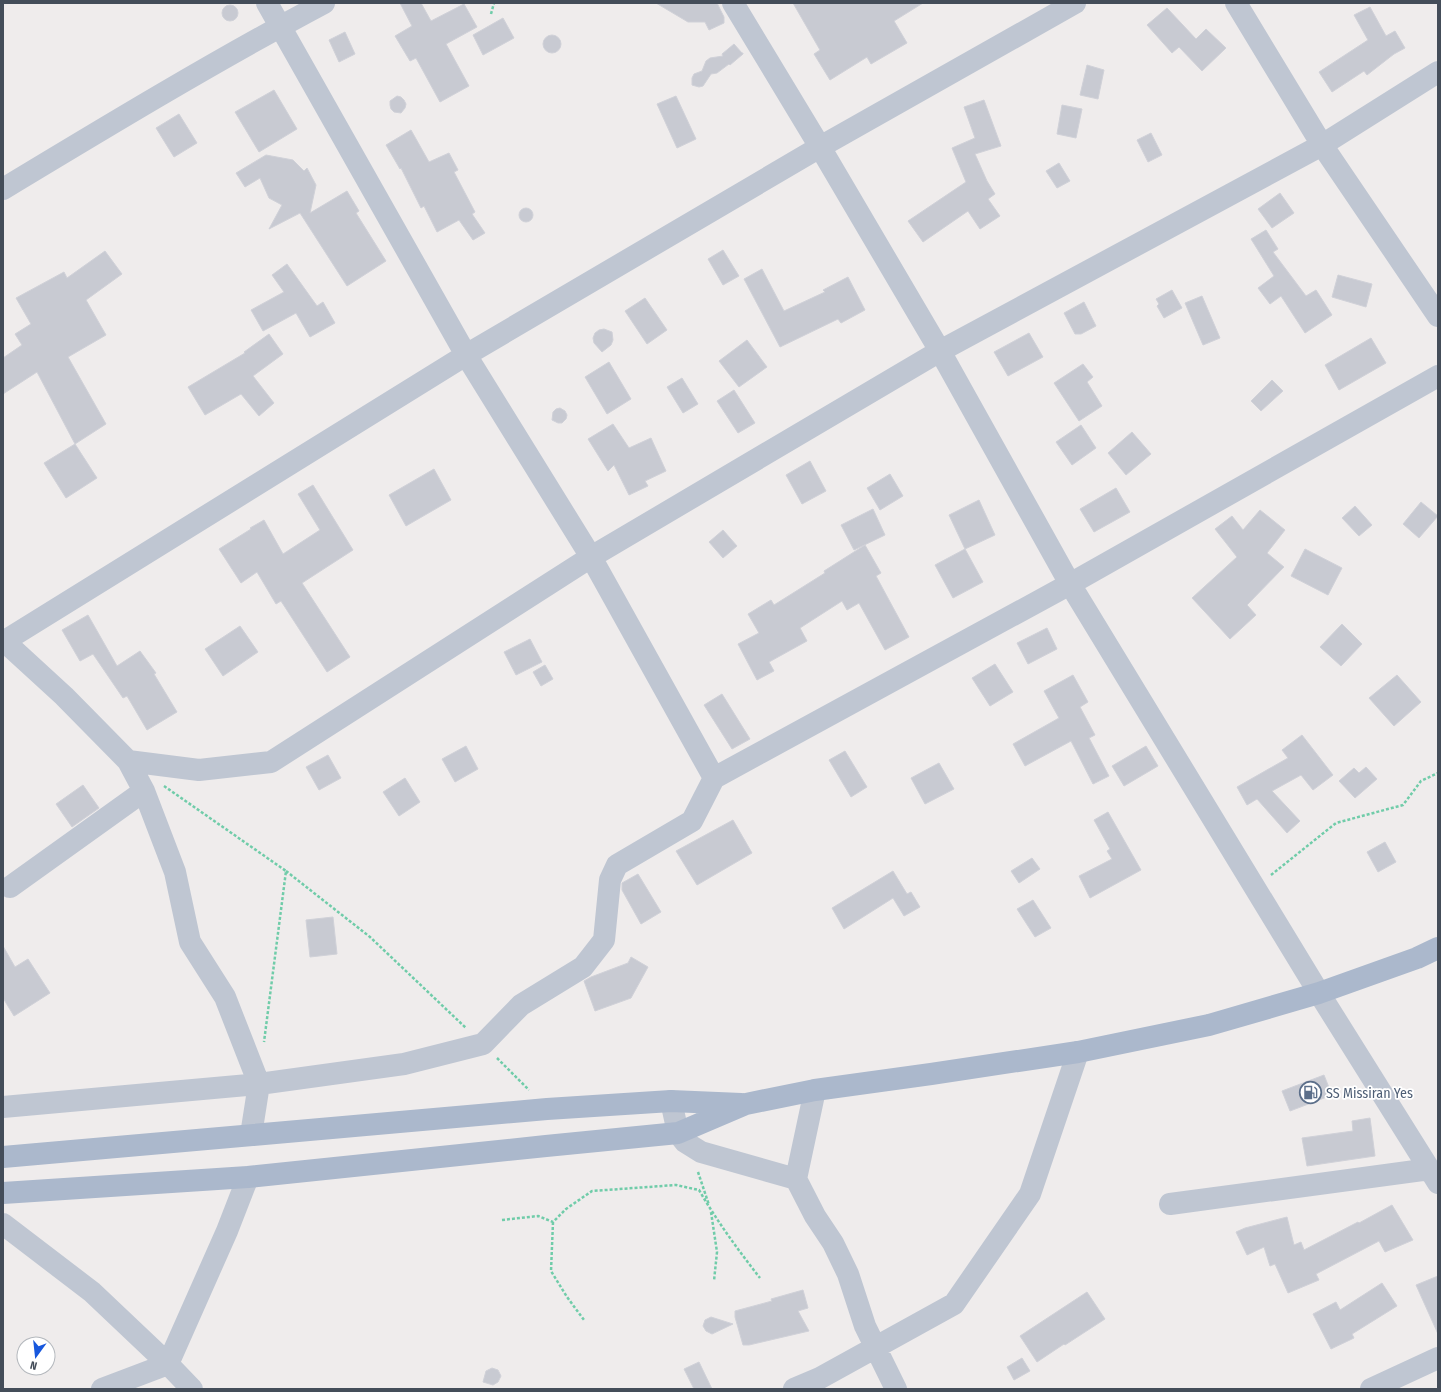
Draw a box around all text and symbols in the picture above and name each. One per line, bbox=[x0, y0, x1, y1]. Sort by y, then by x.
fuel station icon: SS Missiran Yes bbox=[1297, 1080, 1323, 1106]
place label: SS Missiran Yes bbox=[1326, 1085, 1413, 1102]
north arrow bbox=[16, 1336, 56, 1376]
text: N bbox=[29, 1358, 38, 1372]

